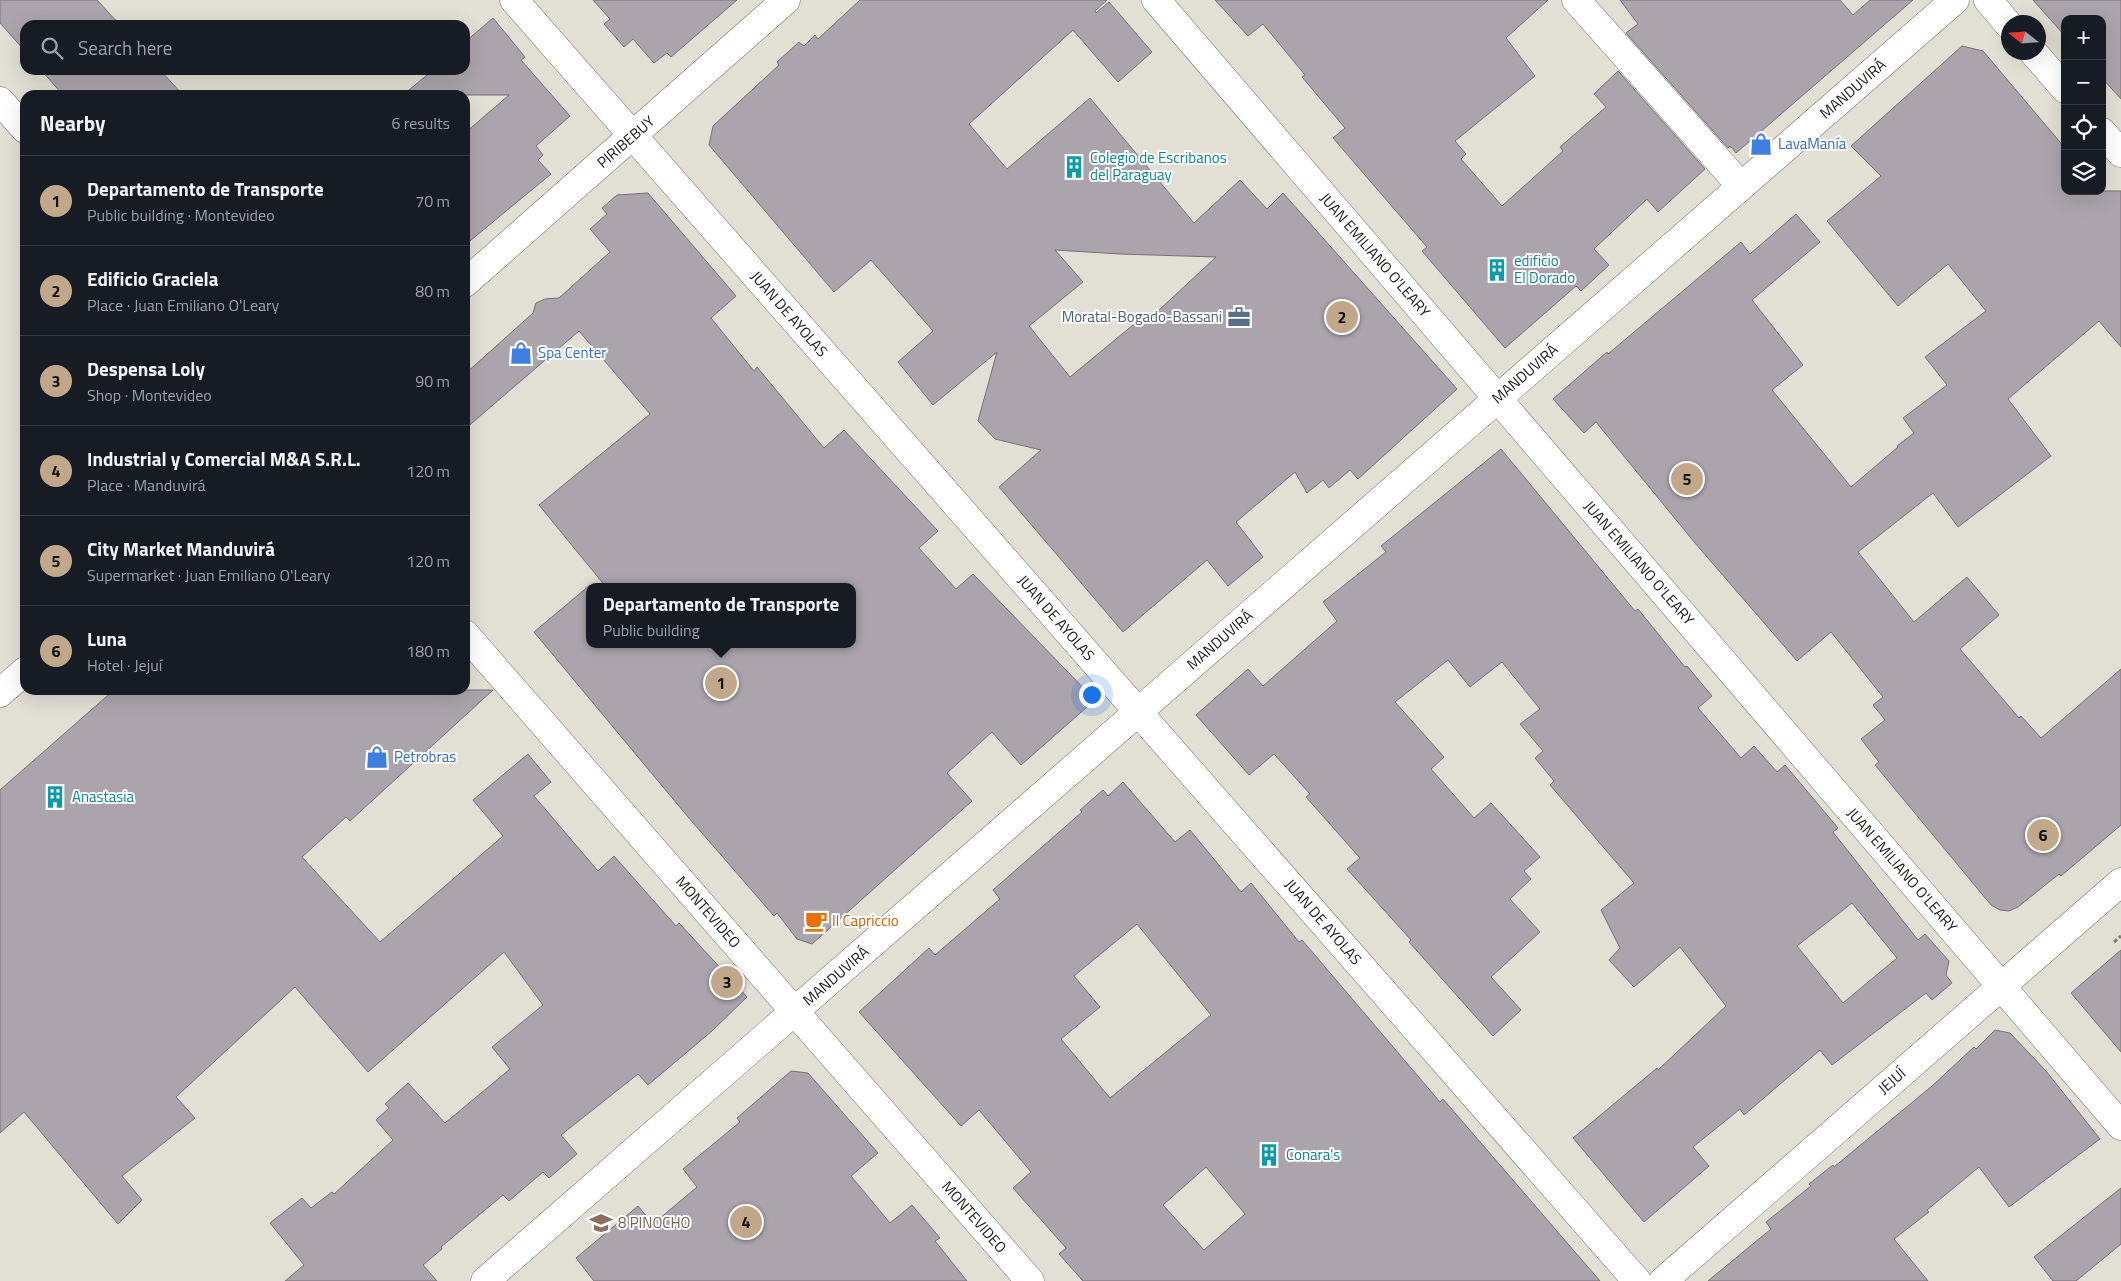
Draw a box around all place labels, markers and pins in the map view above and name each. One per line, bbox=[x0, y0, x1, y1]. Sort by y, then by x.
shop icon: LavaManía bbox=[1748, 131, 1774, 157]
place label: LavaManía bbox=[1778, 132, 1847, 155]
place label: Colegio de Escribanos del Paraguay bbox=[1090, 146, 1227, 186]
building icon: Colegio de Escribanos del Paraguay bbox=[1061, 154, 1087, 180]
place label: edificio El Dorado bbox=[1514, 249, 1575, 289]
building icon: edificio El Dorado bbox=[1484, 257, 1510, 283]
pin: 2 bbox=[1326, 298, 1358, 336]
office icon: Moratal-Bogado-Bassani bbox=[1226, 304, 1252, 330]
place label: Moratal-Bogado-Bassani bbox=[1062, 305, 1222, 328]
shop icon: Spa Center bbox=[508, 340, 534, 366]
place label: Spa Center bbox=[538, 341, 606, 364]
pin: 5 bbox=[1671, 460, 1703, 498]
pin: 1 bbox=[705, 664, 737, 702]
shop icon: Petrobras bbox=[364, 744, 390, 770]
place label: Petrobras bbox=[394, 745, 456, 768]
building icon: Anastasia bbox=[42, 784, 68, 810]
place label: Anastasia bbox=[72, 785, 135, 808]
pin: 6 bbox=[2027, 816, 2059, 854]
cafe icon: Il Capriccio bbox=[803, 908, 829, 934]
place label: Il Capriccio bbox=[832, 909, 899, 932]
pin: 3 bbox=[711, 963, 743, 1001]
building icon: Conara's bbox=[1256, 1142, 1282, 1168]
place label: Conara's bbox=[1286, 1143, 1340, 1166]
pin: 4 bbox=[730, 1203, 762, 1241]
school or university icon: 8 PINOCHO bbox=[588, 1210, 614, 1236]
place label: 8 PINOCHO bbox=[618, 1211, 691, 1234]

